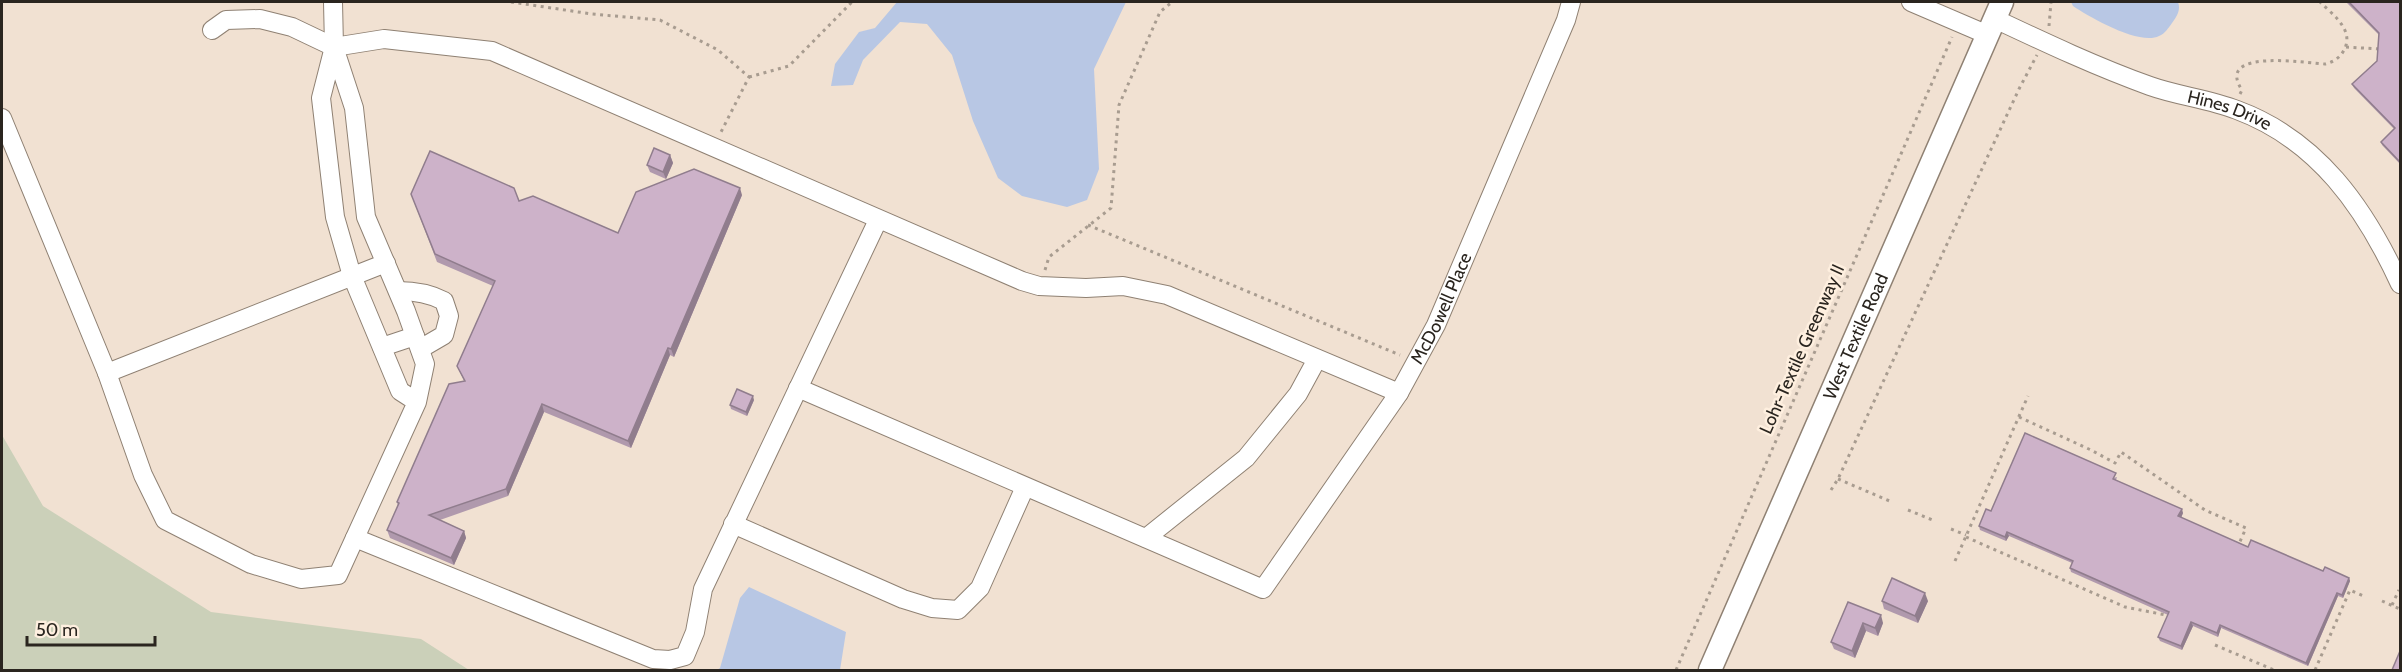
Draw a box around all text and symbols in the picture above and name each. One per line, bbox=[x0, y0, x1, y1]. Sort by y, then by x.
street label: Hines Drive bbox=[2185, 86, 2275, 135]
street label: McDowell Place bbox=[1406, 249, 1477, 368]
street label: Lohr-Textile Greenway II bbox=[1755, 261, 1849, 437]
street label: West Textile Road bbox=[1819, 270, 1893, 403]
scale bar bbox=[27, 609, 154, 647]
text: 50 m bbox=[36, 619, 78, 641]

